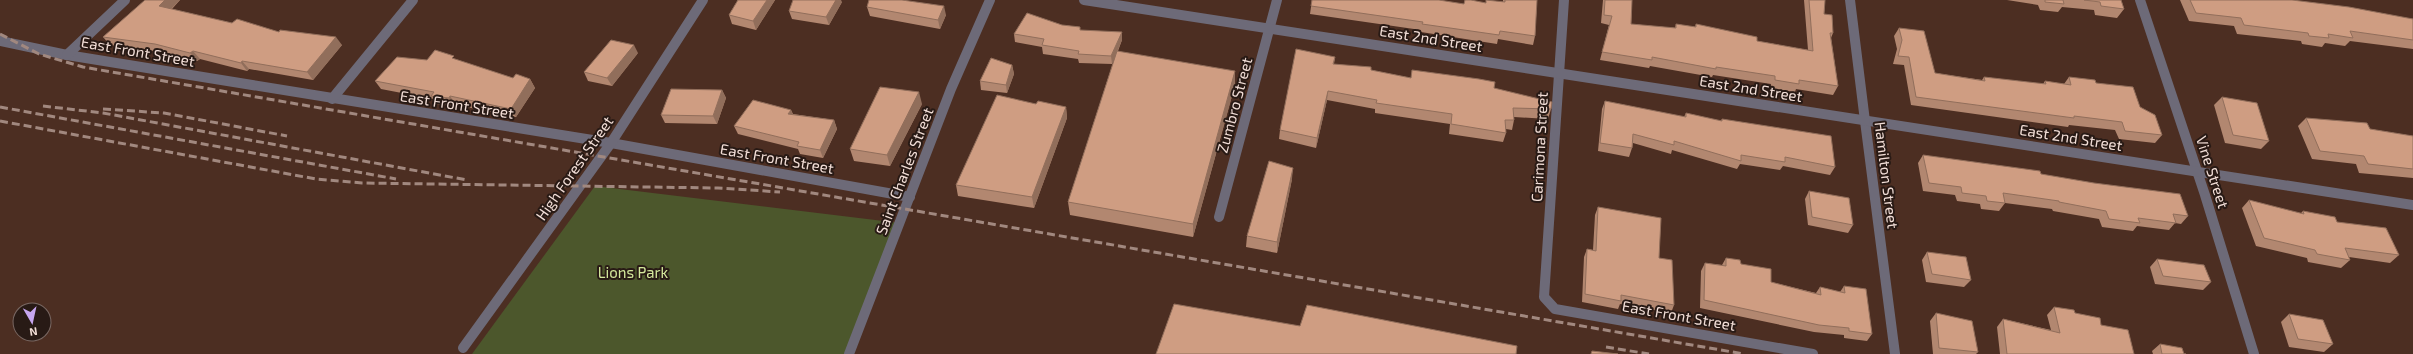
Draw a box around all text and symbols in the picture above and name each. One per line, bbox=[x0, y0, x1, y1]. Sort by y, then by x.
street label: East 2nd Street bbox=[1378, 21, 1484, 55]
street label: East Front Street bbox=[80, 32, 196, 70]
street label: Zumbro Street bbox=[1213, 55, 1255, 155]
street label: East 2nd Street bbox=[1698, 71, 1804, 105]
street label: East Front Street bbox=[399, 86, 515, 122]
street label: Carimona Street bbox=[1527, 91, 1551, 202]
street label: Saint Charles Street bbox=[871, 105, 937, 237]
street label: High Forest Street bbox=[531, 112, 617, 223]
street label: East 2nd Street bbox=[2018, 120, 2124, 154]
street label: Hamilton Street bbox=[1872, 121, 1903, 230]
street label: Vine Street bbox=[2193, 134, 2233, 211]
street label: East Front Street bbox=[719, 139, 835, 177]
park label: Lions Park bbox=[598, 263, 669, 281]
street label: East Front Street bbox=[1621, 296, 1737, 334]
north arrow bbox=[12, 302, 52, 342]
text: N bbox=[29, 325, 39, 339]

